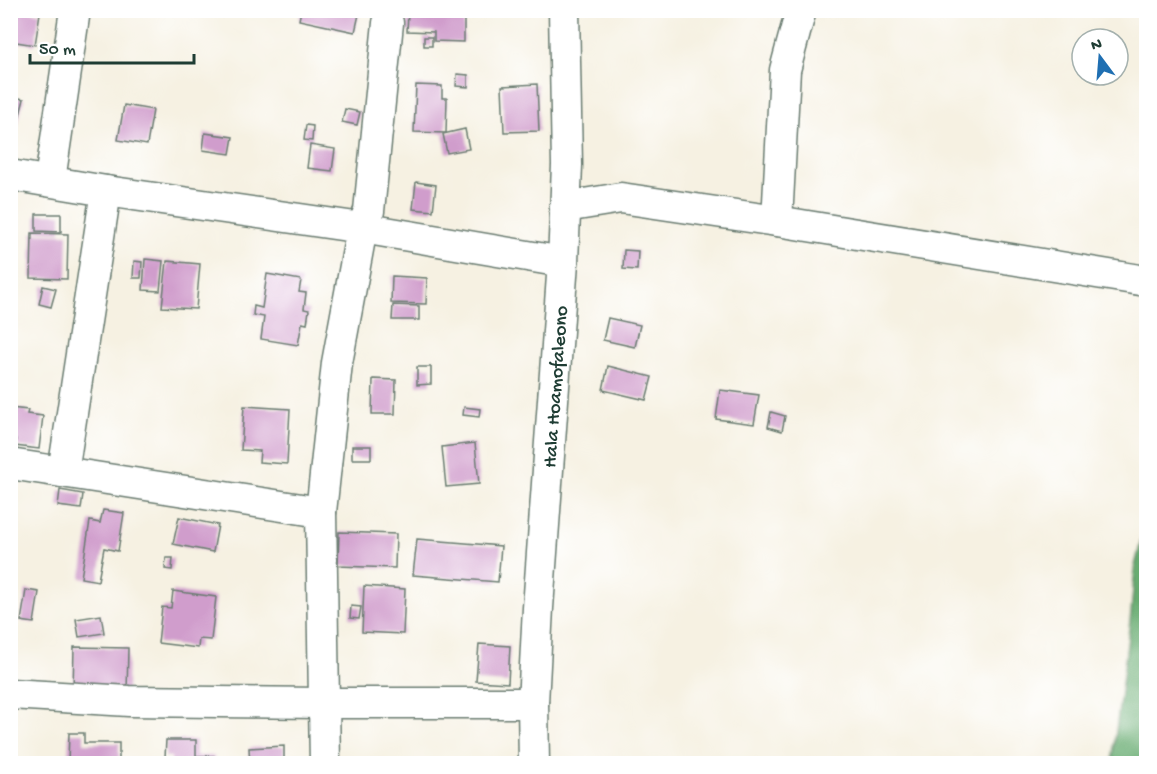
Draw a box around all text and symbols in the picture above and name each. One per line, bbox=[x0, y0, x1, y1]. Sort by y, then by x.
scale bar bbox=[30, 27, 194, 65]
north arrow bbox=[1070, 27, 1130, 87]
text: N bbox=[1089, 35, 1105, 57]
text: 50 m bbox=[39, 40, 76, 61]
street label: Hala Hoamofaleono bbox=[540, 305, 575, 469]

